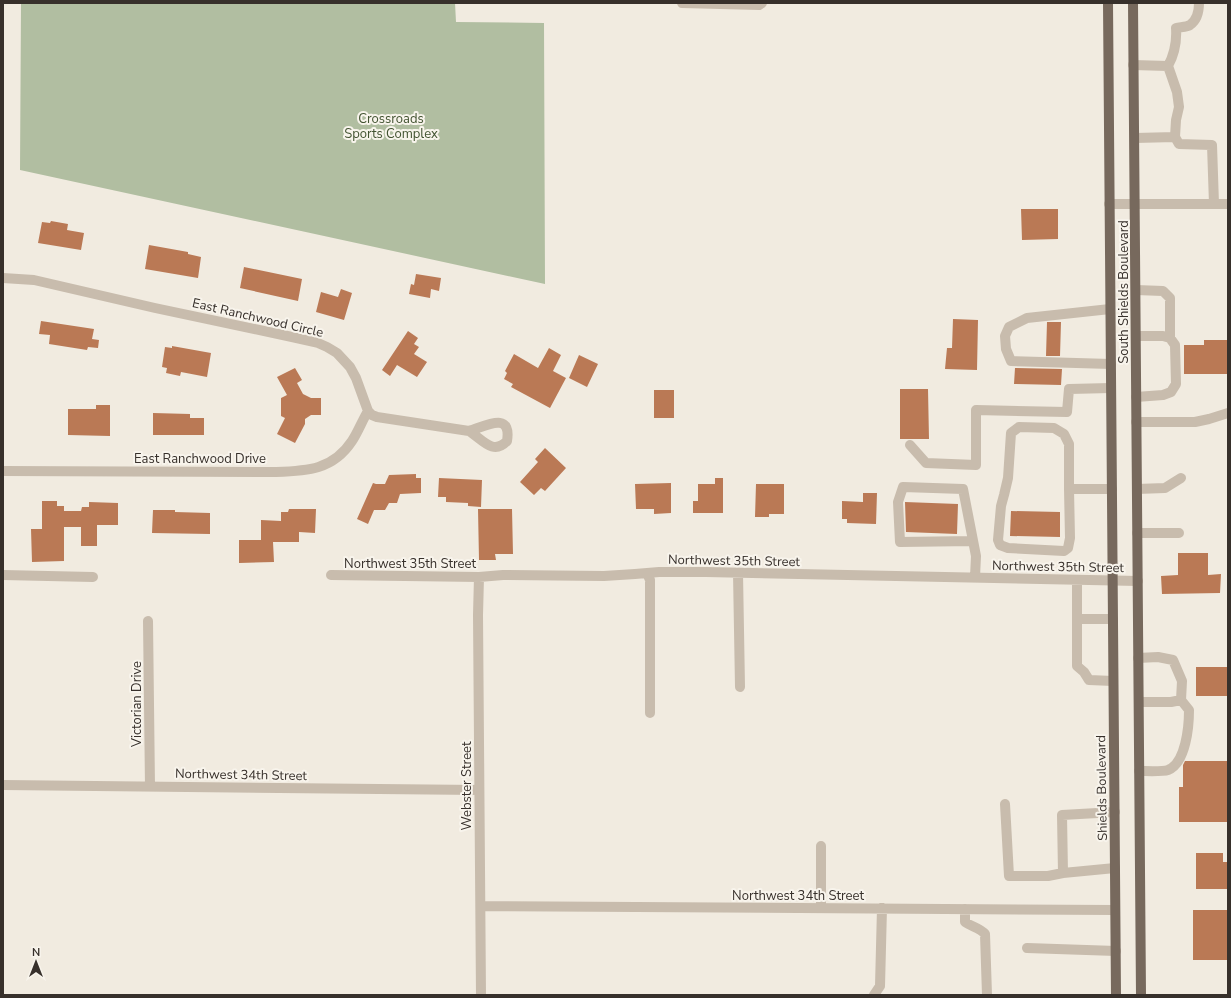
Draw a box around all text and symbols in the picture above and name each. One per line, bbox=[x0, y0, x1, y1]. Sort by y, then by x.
park label: Crossroads Sports Complex bbox=[344, 110, 438, 143]
street label: South Shields Boulevard bbox=[1115, 220, 1133, 364]
street label: East Ranchwood Circle bbox=[190, 294, 325, 342]
street label: East Ranchwood Drive bbox=[134, 450, 266, 468]
street label: Northwest 35th Street bbox=[668, 551, 801, 571]
street label: Northwest 35th Street bbox=[344, 555, 476, 573]
street label: Northwest 35th Street bbox=[992, 557, 1125, 577]
street label: Victorian Drive bbox=[128, 661, 146, 748]
street label: Shields Boulevard bbox=[1092, 735, 1112, 841]
street label: Webster Street bbox=[458, 741, 476, 831]
street label: Northwest 34th Street bbox=[175, 765, 308, 785]
street label: Northwest 34th Street bbox=[732, 887, 864, 905]
north arrow bbox=[16, 942, 56, 982]
text: N bbox=[32, 945, 40, 960]

